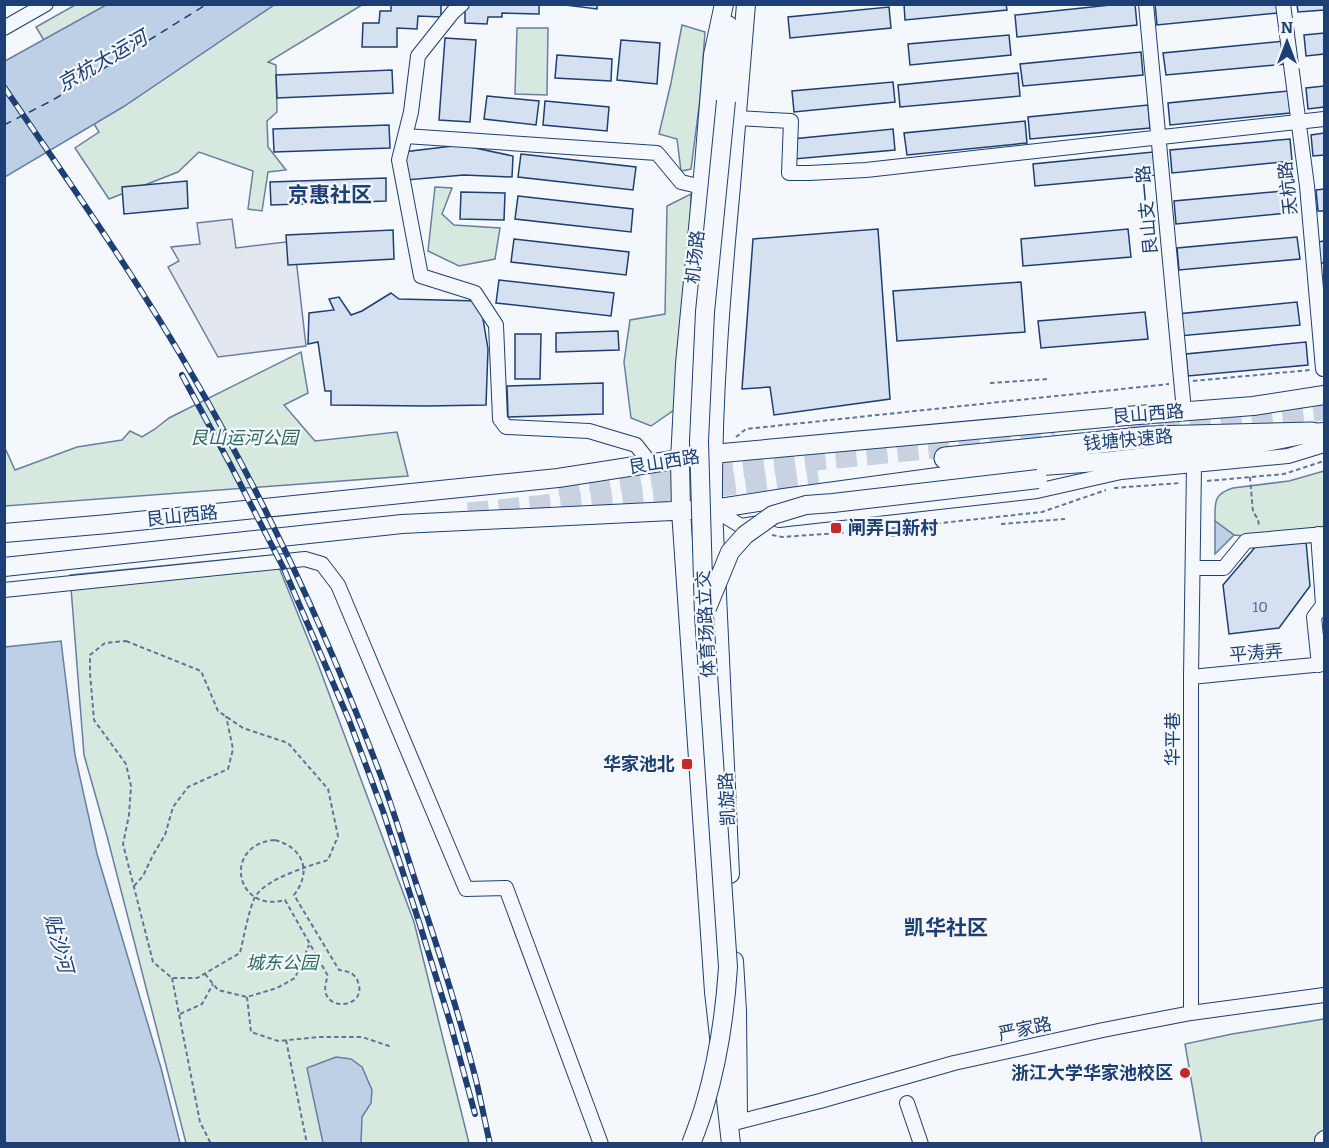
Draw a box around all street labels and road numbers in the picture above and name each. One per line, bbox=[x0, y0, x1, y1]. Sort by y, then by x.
street label: 天杭路 bbox=[1274, 160, 1302, 216]
street label: 艮山支一路 bbox=[1132, 164, 1162, 256]
street label: 机场路 bbox=[681, 229, 709, 285]
street label: 艮山西路 bbox=[1111, 400, 1185, 428]
street label: 钱塘快速路 bbox=[1082, 425, 1174, 455]
street label: 艮山西路 bbox=[627, 446, 701, 478]
street label: 艮山西路 bbox=[145, 501, 219, 531]
street label: 体育场路立交 bbox=[692, 569, 720, 679]
street label: 平涛弄 bbox=[1228, 640, 1284, 666]
street label: 华平巷 bbox=[1162, 712, 1184, 766]
street label: 凯旋路 bbox=[715, 771, 739, 827]
street label: 严家路 bbox=[996, 1013, 1054, 1045]

